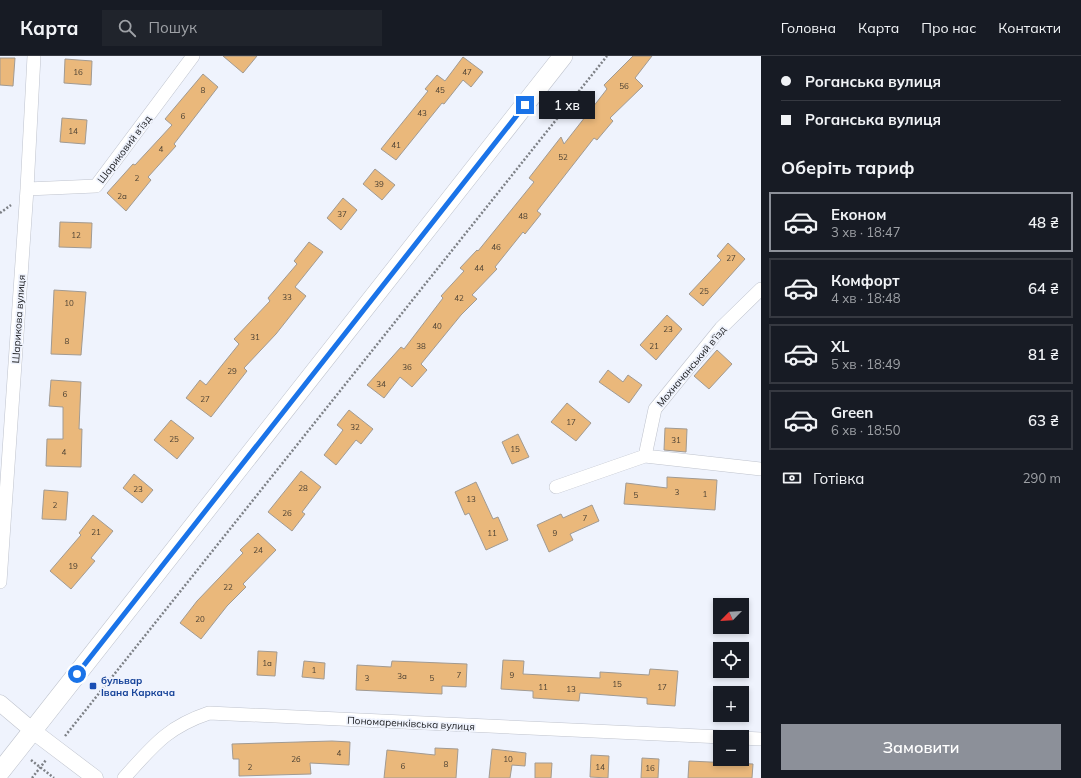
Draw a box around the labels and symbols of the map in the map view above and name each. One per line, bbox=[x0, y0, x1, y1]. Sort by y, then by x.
house number: 16 bbox=[73, 67, 83, 77]
house number: 47 bbox=[462, 67, 472, 77]
house number: 56 bbox=[619, 81, 629, 91]
house number: 8 bbox=[201, 85, 206, 95]
house number: 45 bbox=[435, 85, 445, 95]
callout: 1 хв bbox=[539, 91, 595, 119]
route end bbox=[516, 96, 534, 114]
house number: 43 bbox=[417, 108, 427, 118]
house number: 6 bbox=[181, 111, 186, 121]
street label: Шариковий в’їзд bbox=[95, 113, 154, 186]
house number: 14 bbox=[68, 126, 78, 136]
house number: 41 bbox=[391, 140, 401, 150]
house number: 4 bbox=[159, 144, 164, 154]
house number: 52 bbox=[558, 152, 568, 162]
house number: 2 bbox=[135, 173, 140, 183]
house number: 39 bbox=[374, 179, 384, 189]
house number: 2а bbox=[117, 191, 127, 201]
house number: 37 bbox=[337, 209, 347, 219]
house number: 48 bbox=[518, 211, 528, 221]
house number: 12 bbox=[71, 230, 81, 240]
house number: 46 bbox=[491, 242, 501, 252]
house number: 27 bbox=[726, 253, 736, 263]
house number: 44 bbox=[474, 263, 484, 273]
street label: Шарикова вулиця bbox=[9, 274, 28, 364]
house number: 25 bbox=[699, 286, 709, 296]
house number: 33 bbox=[282, 292, 292, 302]
house number: 42 bbox=[454, 293, 464, 303]
house number: 10 bbox=[64, 298, 74, 308]
house number: 40 bbox=[432, 321, 442, 331]
street label: Мохначанський в’їзд bbox=[654, 323, 729, 409]
house number: 23 bbox=[663, 324, 673, 334]
house number: 31 bbox=[250, 332, 260, 342]
house number: 8 bbox=[65, 336, 70, 346]
house number: 38 bbox=[416, 341, 426, 351]
house number: 21 bbox=[649, 341, 659, 351]
house number: 36 bbox=[402, 362, 412, 372]
house number: 29 bbox=[227, 366, 237, 376]
house number: 34 bbox=[376, 379, 386, 389]
house number: 6 bbox=[63, 389, 68, 399]
house number: 27 bbox=[200, 394, 210, 404]
house number: 17 bbox=[566, 417, 576, 427]
house number: 32 bbox=[350, 422, 360, 432]
house number: 25 bbox=[169, 434, 179, 444]
house number: 31 bbox=[671, 435, 681, 445]
house number: 15 bbox=[510, 444, 520, 454]
house number: 4 bbox=[62, 447, 67, 457]
house number: 28 bbox=[298, 483, 308, 493]
house number: 23 bbox=[133, 484, 143, 494]
house number: 3 bbox=[675, 487, 680, 497]
house number: 1 bbox=[703, 489, 708, 499]
house number: 5 bbox=[634, 490, 639, 500]
house number: 13 bbox=[466, 494, 476, 504]
house number: 2 bbox=[53, 500, 58, 510]
house number: 26 bbox=[282, 508, 292, 518]
house number: 7 bbox=[583, 513, 588, 523]
house number: 21 bbox=[91, 527, 101, 537]
house number: 11 bbox=[487, 528, 497, 538]
house number: 9 bbox=[553, 528, 558, 538]
house number: 24 bbox=[253, 545, 263, 555]
house number: 19 bbox=[68, 561, 78, 571]
house number: 22 bbox=[223, 582, 233, 592]
north arrow bbox=[713, 598, 749, 634]
house number: 20 bbox=[195, 614, 205, 624]
house number: 1а bbox=[262, 658, 272, 668]
route start bbox=[68, 665, 86, 683]
house number: 1 bbox=[312, 665, 317, 675]
house number: 7 bbox=[457, 670, 462, 680]
house number: 9 bbox=[510, 670, 515, 680]
house number: 3а bbox=[397, 671, 407, 681]
house number: 3 bbox=[365, 673, 370, 683]
house number: 5 bbox=[430, 673, 435, 683]
place label: бульвар Івана Каркача bbox=[101, 674, 175, 699]
house number: 15 bbox=[612, 679, 622, 689]
marker: бульвар Івана Каркача bbox=[88, 681, 98, 691]
house number: 11 bbox=[538, 682, 548, 692]
house number: 17 bbox=[657, 682, 667, 692]
house number: 13 bbox=[566, 684, 576, 694]
street label: Пономаренківська вулиця bbox=[347, 714, 475, 733]
house number: 4 bbox=[337, 748, 342, 758]
house number: 2б bbox=[291, 754, 301, 764]
house number: 10 bbox=[503, 754, 513, 764]
house number: 8 bbox=[444, 759, 449, 769]
house number: 6 bbox=[401, 761, 406, 771]
house number: 2 bbox=[248, 762, 253, 772]
house number: 14 bbox=[595, 762, 605, 772]
house number: 16 bbox=[645, 763, 655, 773]

